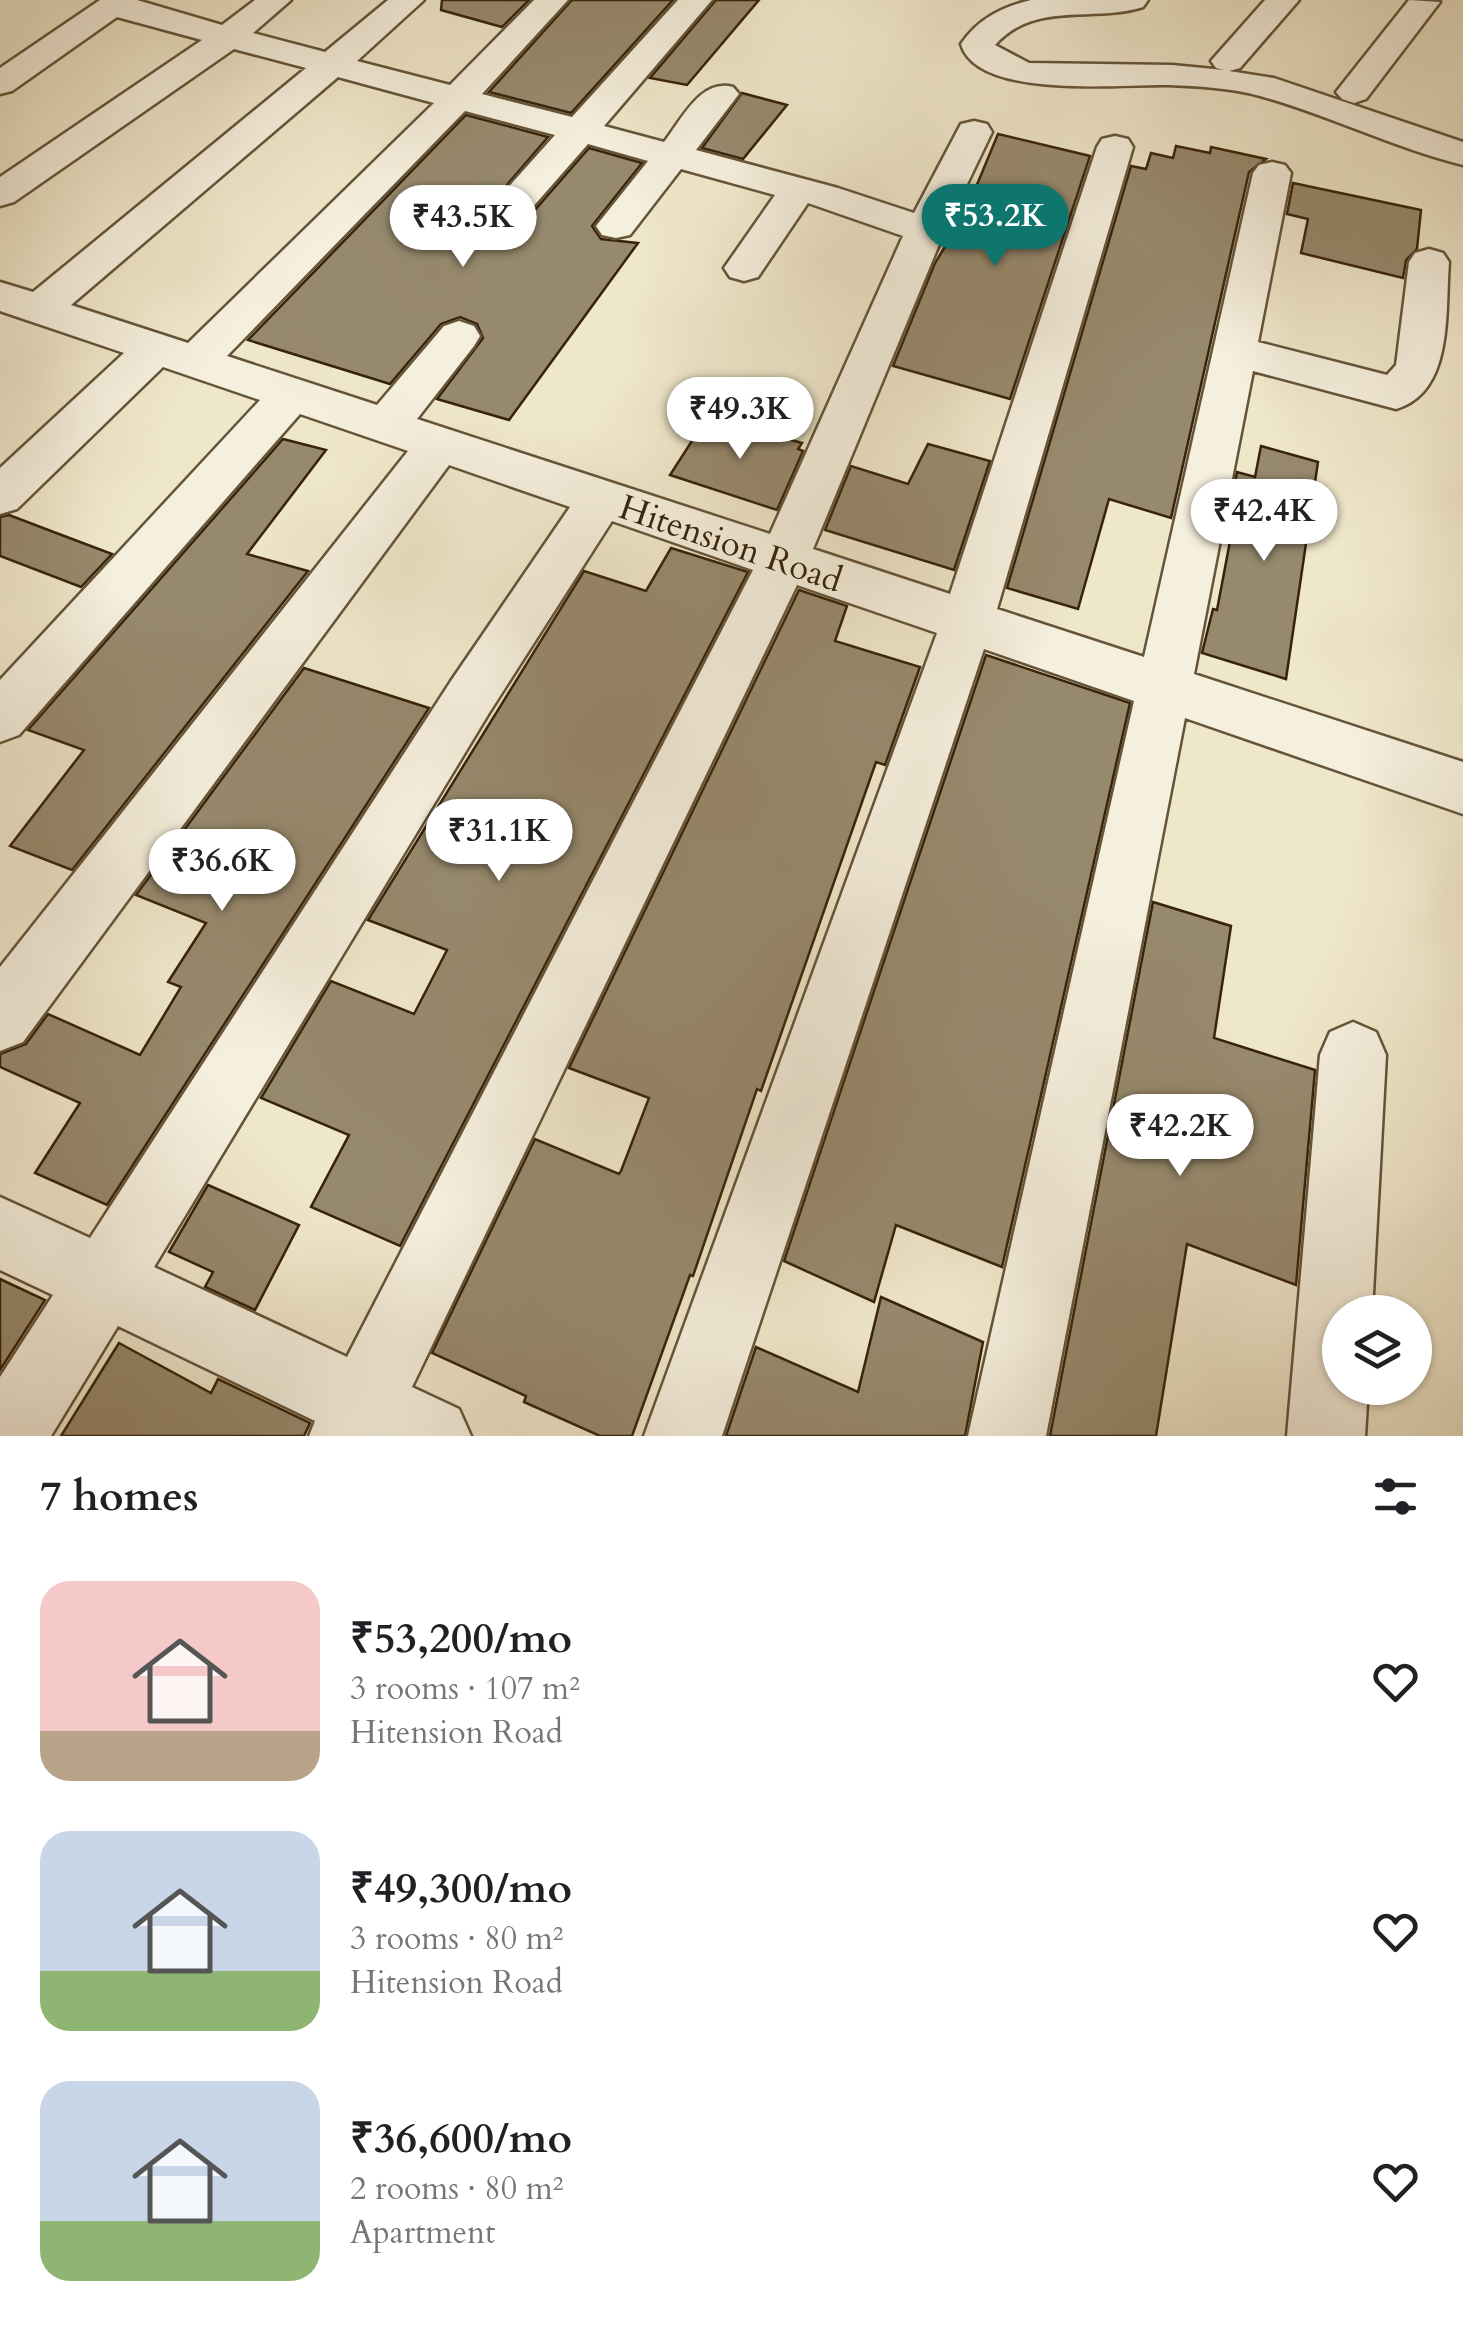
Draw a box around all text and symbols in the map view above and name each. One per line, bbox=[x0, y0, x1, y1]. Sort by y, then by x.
pin: ₹53.2K bbox=[914, 184, 1076, 269]
pin: ₹43.5K bbox=[382, 185, 544, 270]
text: ₹53.2K bbox=[944, 194, 1046, 238]
text: ₹43.5K bbox=[412, 195, 514, 239]
pin: ₹49.3K bbox=[659, 377, 821, 462]
text: ₹49.3K bbox=[689, 387, 791, 431]
pin: ₹42.4K bbox=[1183, 479, 1345, 564]
street label: Hitension Road bbox=[613, 483, 849, 605]
text: ₹42.4K bbox=[1213, 489, 1315, 533]
pin: ₹31.1K bbox=[418, 799, 580, 884]
text: ₹31.1K bbox=[448, 809, 550, 853]
pin: ₹36.6K bbox=[141, 829, 303, 914]
text: ₹36.6K bbox=[171, 839, 273, 883]
pin: ₹42.2K bbox=[1099, 1094, 1261, 1179]
text: ₹42.2K bbox=[1129, 1104, 1231, 1148]
map controls bbox=[1322, 1295, 1432, 1405]
button: layers bbox=[1322, 1295, 1432, 1405]
text: 7 homes bbox=[40, 1468, 198, 1525]
icon: filters bbox=[1368, 1469, 1423, 1524]
text: ₹53,200/mo bbox=[350, 1610, 572, 1667]
icon: home bbox=[120, 1621, 240, 1741]
icon: heart bbox=[1368, 1654, 1423, 1709]
text: 3 rooms · 107 m² bbox=[350, 1667, 580, 1711]
text: Hitension Road bbox=[350, 1711, 563, 1755]
text: ₹49,300/mo bbox=[350, 1860, 572, 1917]
icon: home bbox=[120, 1871, 240, 1991]
icon: heart bbox=[1368, 1904, 1423, 1959]
text: 3 rooms · 80 m² bbox=[350, 1917, 563, 1961]
text: Hitension Road bbox=[350, 1961, 563, 2005]
text: ₹36,600/mo bbox=[350, 2110, 572, 2167]
icon: home bbox=[120, 2121, 240, 2241]
icon: heart bbox=[1368, 2154, 1423, 2209]
text: 2 rooms · 80 m² bbox=[350, 2167, 563, 2211]
text: Apartment bbox=[350, 2211, 495, 2255]

